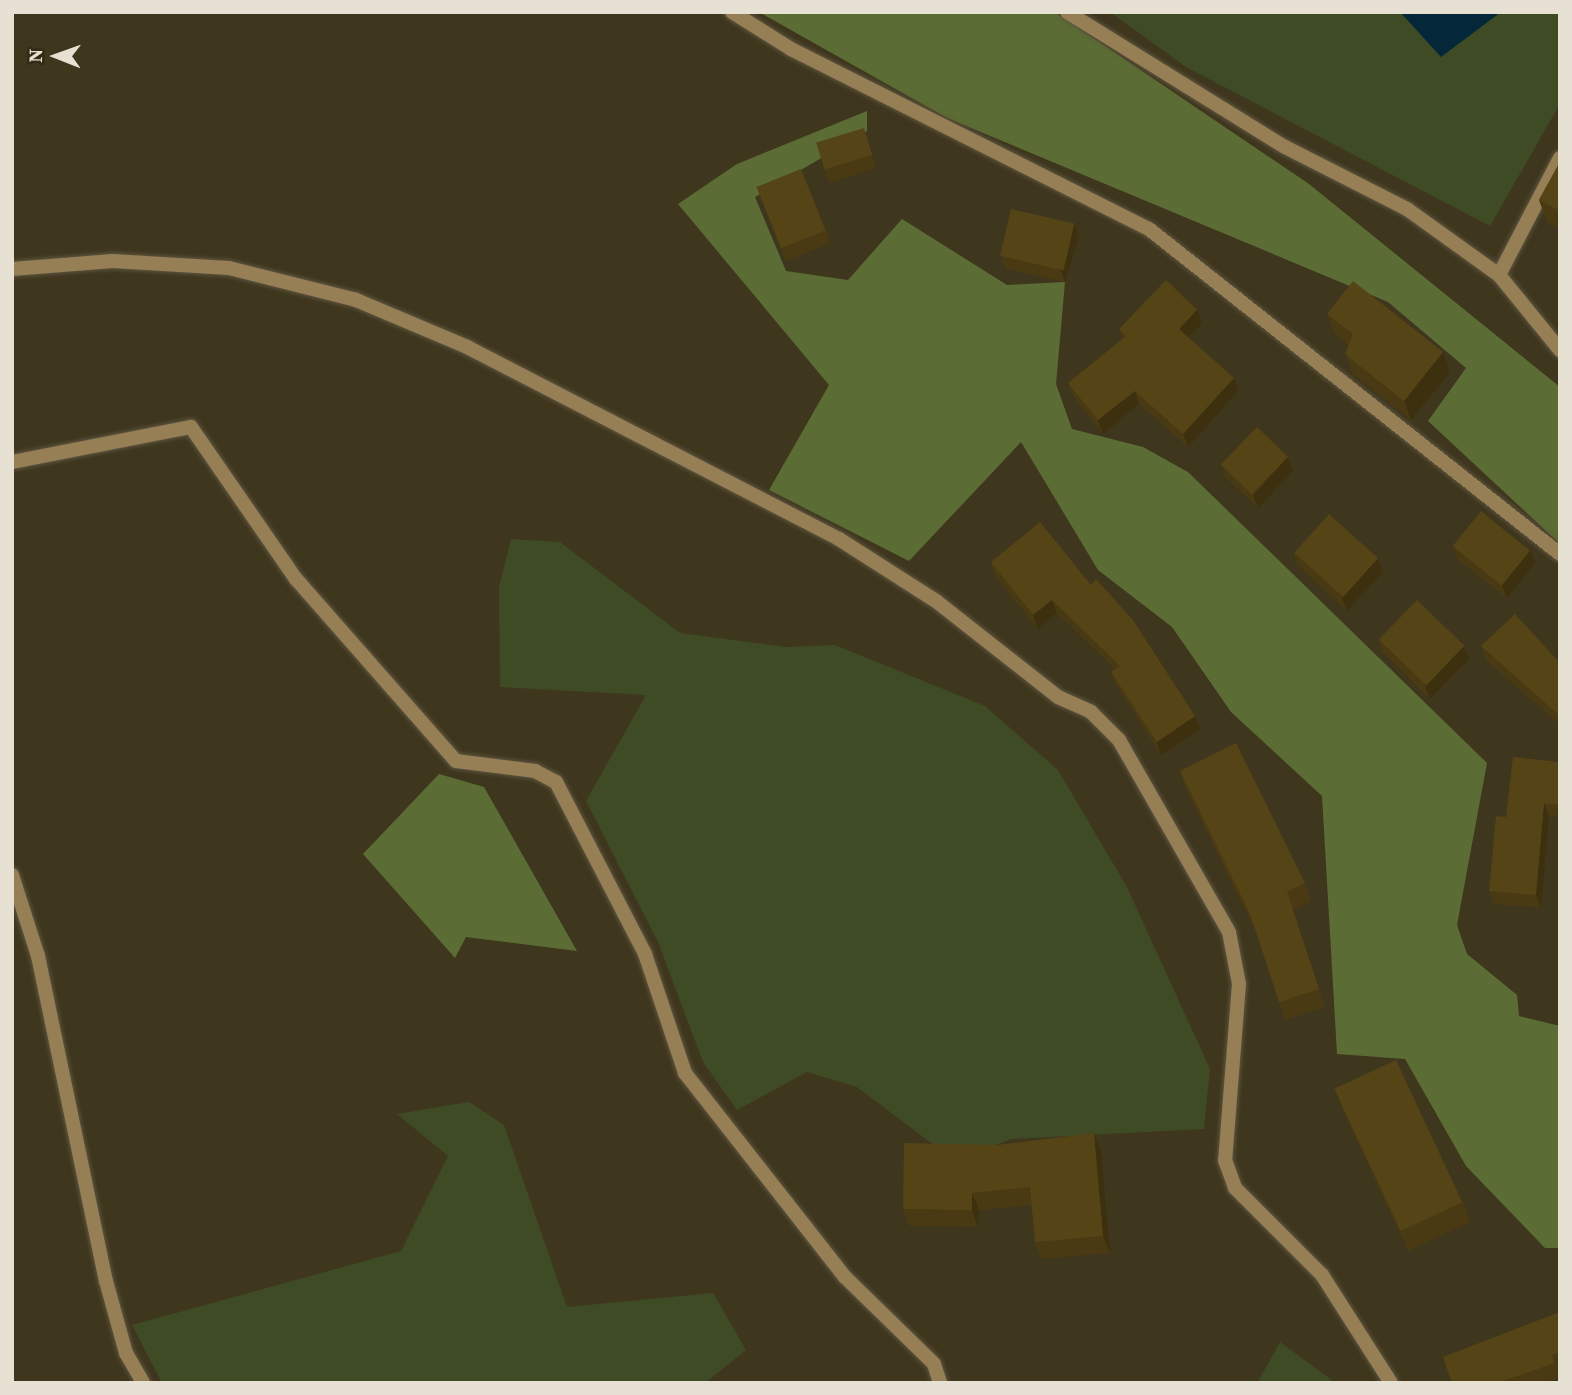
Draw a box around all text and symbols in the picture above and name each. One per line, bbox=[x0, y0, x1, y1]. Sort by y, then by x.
north arrow bbox=[21, 21, 91, 91]
text: N bbox=[22, 48, 48, 63]

